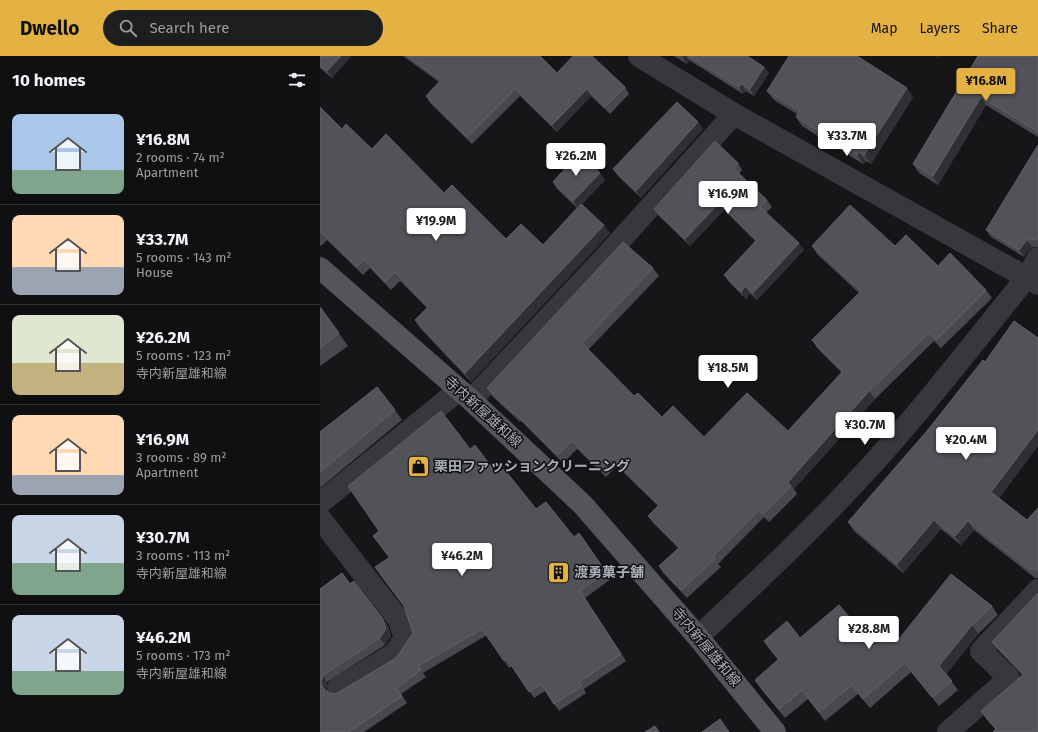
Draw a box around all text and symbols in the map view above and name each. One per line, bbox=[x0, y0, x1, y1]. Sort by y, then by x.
search box bbox=[103, 10, 383, 46]
text: Dwello bbox=[20, 17, 79, 40]
icon: search bbox=[117, 17, 139, 39]
text: Search here bbox=[149, 19, 230, 37]
text: Map bbox=[871, 20, 897, 37]
text: Layers bbox=[919, 20, 960, 37]
text: Share bbox=[982, 20, 1018, 37]
pin: ¥16.8M bbox=[953, 68, 1019, 102]
icon: filters bbox=[286, 69, 308, 91]
text: 10 homes bbox=[12, 70, 86, 91]
text: ¥16.8M bbox=[965, 73, 1007, 88]
pin: ¥33.7M bbox=[814, 123, 880, 157]
text: ¥33.7M bbox=[827, 128, 867, 143]
text: ¥16.8M bbox=[136, 129, 190, 150]
icon: home bbox=[44, 130, 92, 178]
pin: ¥26.2M bbox=[543, 143, 609, 177]
text: ¥26.2M bbox=[555, 148, 597, 163]
text: 2 rooms · 74 m² bbox=[136, 150, 225, 165]
text: Apartment bbox=[136, 165, 198, 180]
pin: ¥16.9M bbox=[695, 181, 761, 215]
text: ¥16.9M bbox=[708, 186, 748, 201]
pin: ¥19.9M bbox=[403, 208, 469, 242]
text: ¥19.9M bbox=[416, 213, 456, 228]
text: ¥33.7M bbox=[136, 229, 188, 250]
icon: home bbox=[44, 231, 92, 279]
text: 5 rooms · 143 m² bbox=[136, 250, 232, 265]
text: House bbox=[136, 265, 173, 280]
text: ¥26.2M bbox=[136, 327, 190, 348]
icon: home bbox=[44, 331, 92, 379]
text: 5 rooms · 123 m² bbox=[136, 348, 231, 363]
pin: ¥18.5M bbox=[695, 355, 761, 389]
text: ¥18.5M bbox=[707, 360, 749, 375]
text: 寺内新屋雄和線 bbox=[136, 366, 227, 381]
street label: 寺内新屋雄和線 bbox=[441, 373, 525, 451]
pin: ¥30.7M bbox=[832, 412, 898, 446]
text: ¥30.7M bbox=[845, 417, 885, 432]
pin: ¥20.4M bbox=[933, 427, 999, 461]
text: ¥16.9M bbox=[136, 429, 189, 450]
icon: home bbox=[44, 431, 92, 479]
text: ¥20.4M bbox=[945, 432, 987, 447]
text: 3 rooms · 89 m² bbox=[136, 450, 226, 465]
shop icon: 栗田ファッションクリーニング bbox=[405, 453, 431, 479]
place label: 栗田ファッションクリーニング bbox=[434, 458, 630, 475]
text: Apartment bbox=[136, 465, 198, 480]
text: ¥30.7M bbox=[136, 527, 190, 548]
icon: home bbox=[44, 531, 92, 579]
pin: ¥46.2M bbox=[429, 543, 495, 577]
text: 3 rooms · 113 m² bbox=[136, 548, 230, 563]
text: ¥46.2M bbox=[441, 548, 483, 563]
building icon: 渡勇菓子舗 bbox=[546, 559, 572, 585]
place label: 渡勇菓子舗 bbox=[574, 564, 644, 581]
text: 寺内新屋雄和線 bbox=[136, 566, 227, 581]
street label: 寺内新屋雄和線 bbox=[668, 604, 744, 690]
pin: ¥28.8M bbox=[836, 616, 902, 650]
text: ¥28.8M bbox=[848, 621, 890, 636]
text: ¥46.2M bbox=[136, 627, 191, 648]
icon: home bbox=[44, 631, 92, 679]
text: 5 rooms · 173 m² bbox=[136, 648, 230, 663]
text: 寺内新屋雄和線 bbox=[136, 666, 227, 681]

